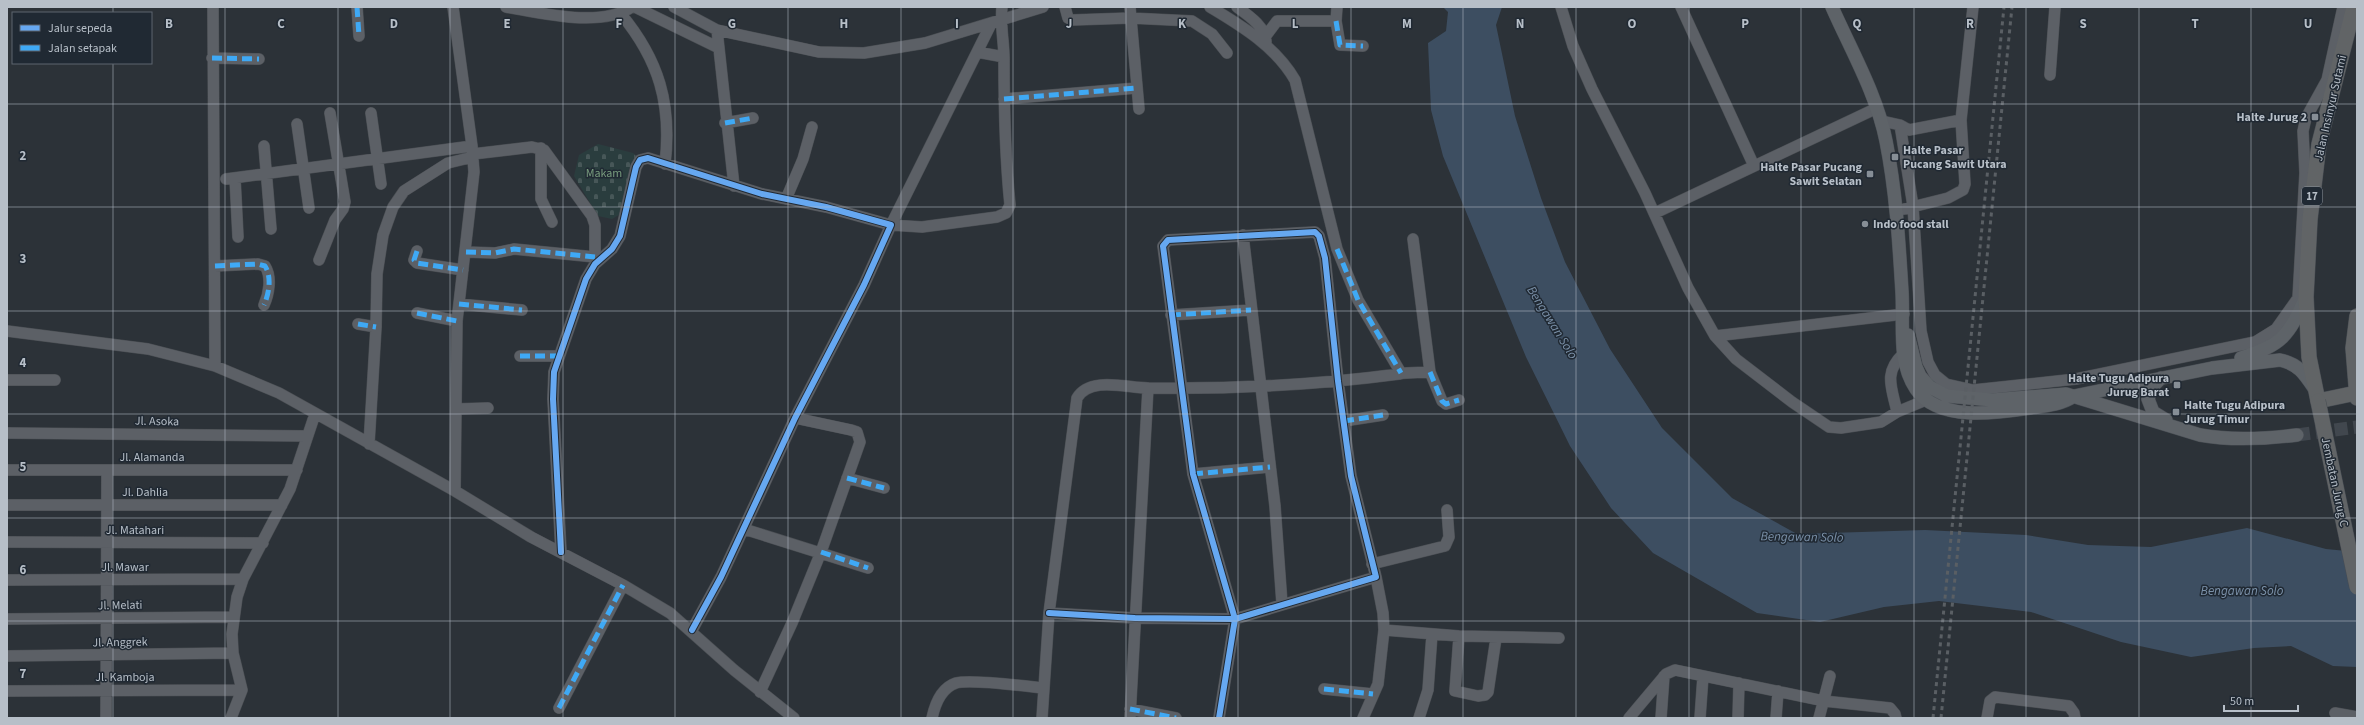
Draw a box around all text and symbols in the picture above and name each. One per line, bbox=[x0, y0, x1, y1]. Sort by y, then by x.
legend bbox=[12, 12, 152, 64]
text: B bbox=[165, 15, 173, 33]
text: C bbox=[277, 15, 285, 33]
text: D bbox=[390, 15, 398, 33]
text: E bbox=[503, 15, 511, 33]
text: F bbox=[616, 15, 623, 33]
text: G bbox=[728, 15, 736, 33]
text: H bbox=[840, 15, 848, 33]
text: I bbox=[955, 15, 959, 33]
text: J bbox=[1066, 15, 1072, 33]
text: K bbox=[1178, 15, 1187, 33]
text: L bbox=[1292, 15, 1299, 33]
text: M bbox=[1402, 15, 1412, 33]
text: N bbox=[1516, 15, 1524, 33]
text: O bbox=[1628, 15, 1637, 33]
text: P bbox=[1741, 15, 1749, 33]
text: Q bbox=[1853, 15, 1862, 33]
text: R bbox=[1966, 15, 1974, 33]
text: S bbox=[2079, 15, 2087, 33]
text: T bbox=[2191, 15, 2199, 33]
text: U bbox=[2304, 15, 2312, 33]
text: Jalur sepeda bbox=[48, 20, 112, 37]
text: Jalan setapak bbox=[48, 40, 117, 57]
street label: Jalan Insinyur Sutami bbox=[2310, 53, 2351, 163]
place label: Halte Jurug 2 bbox=[2237, 109, 2307, 126]
marker: Halte Jurug 2 bbox=[2310, 112, 2320, 122]
place label: Halte Pasar Pucang Sawit Utara bbox=[1903, 142, 2007, 173]
text: 2 bbox=[20, 147, 27, 165]
marker: Halte Pasar Pucang Sawit Utara bbox=[1890, 152, 1900, 162]
place label: Halte Pasar Pucang Sawit Selatan bbox=[1760, 159, 1863, 190]
park label: Makam bbox=[586, 165, 622, 182]
marker: Halte Pasar Pucang Sawit Selatan bbox=[1865, 169, 1875, 179]
road number: 17 bbox=[2302, 187, 2322, 205]
place label: Indo food stall bbox=[1873, 216, 1949, 233]
marker: Indo food stall bbox=[1860, 219, 1870, 229]
text: 3 bbox=[20, 250, 27, 268]
water label: Bengawan Solo bbox=[1523, 283, 1582, 363]
text: 4 bbox=[20, 354, 27, 372]
place label: Halte Tugu Adipura Jurug Barat bbox=[2068, 370, 2169, 401]
marker: Halte Tugu Adipura Jurug Barat bbox=[2172, 380, 2182, 390]
place label: Halte Tugu Adipura Jurug Timur bbox=[2184, 397, 2285, 428]
marker: Halte Tugu Adipura Jurug Timur bbox=[2171, 407, 2181, 417]
street label: Jl. Asoka bbox=[135, 413, 179, 430]
street label: Jembatan Jurug C bbox=[2317, 436, 2352, 529]
street label: Jl. Alamanda bbox=[119, 449, 185, 466]
text: 5 bbox=[20, 458, 27, 476]
street label: Jl. Dahlia bbox=[122, 484, 168, 501]
street label: Jl. Matahari bbox=[106, 522, 164, 539]
water label: Bengawan Solo bbox=[1760, 527, 1844, 547]
street label: Jl. Mawar bbox=[101, 559, 150, 576]
text: 6 bbox=[20, 561, 27, 579]
water label: Bengawan Solo bbox=[2200, 582, 2284, 600]
street label: Jl. Melati bbox=[97, 597, 143, 614]
street label: Jl. Anggrek bbox=[92, 634, 148, 651]
text: 7 bbox=[20, 665, 27, 683]
street label: Jl. Kamboja bbox=[95, 669, 155, 686]
scale bar bbox=[2224, 687, 2298, 713]
text: 50 m bbox=[2230, 693, 2254, 710]

